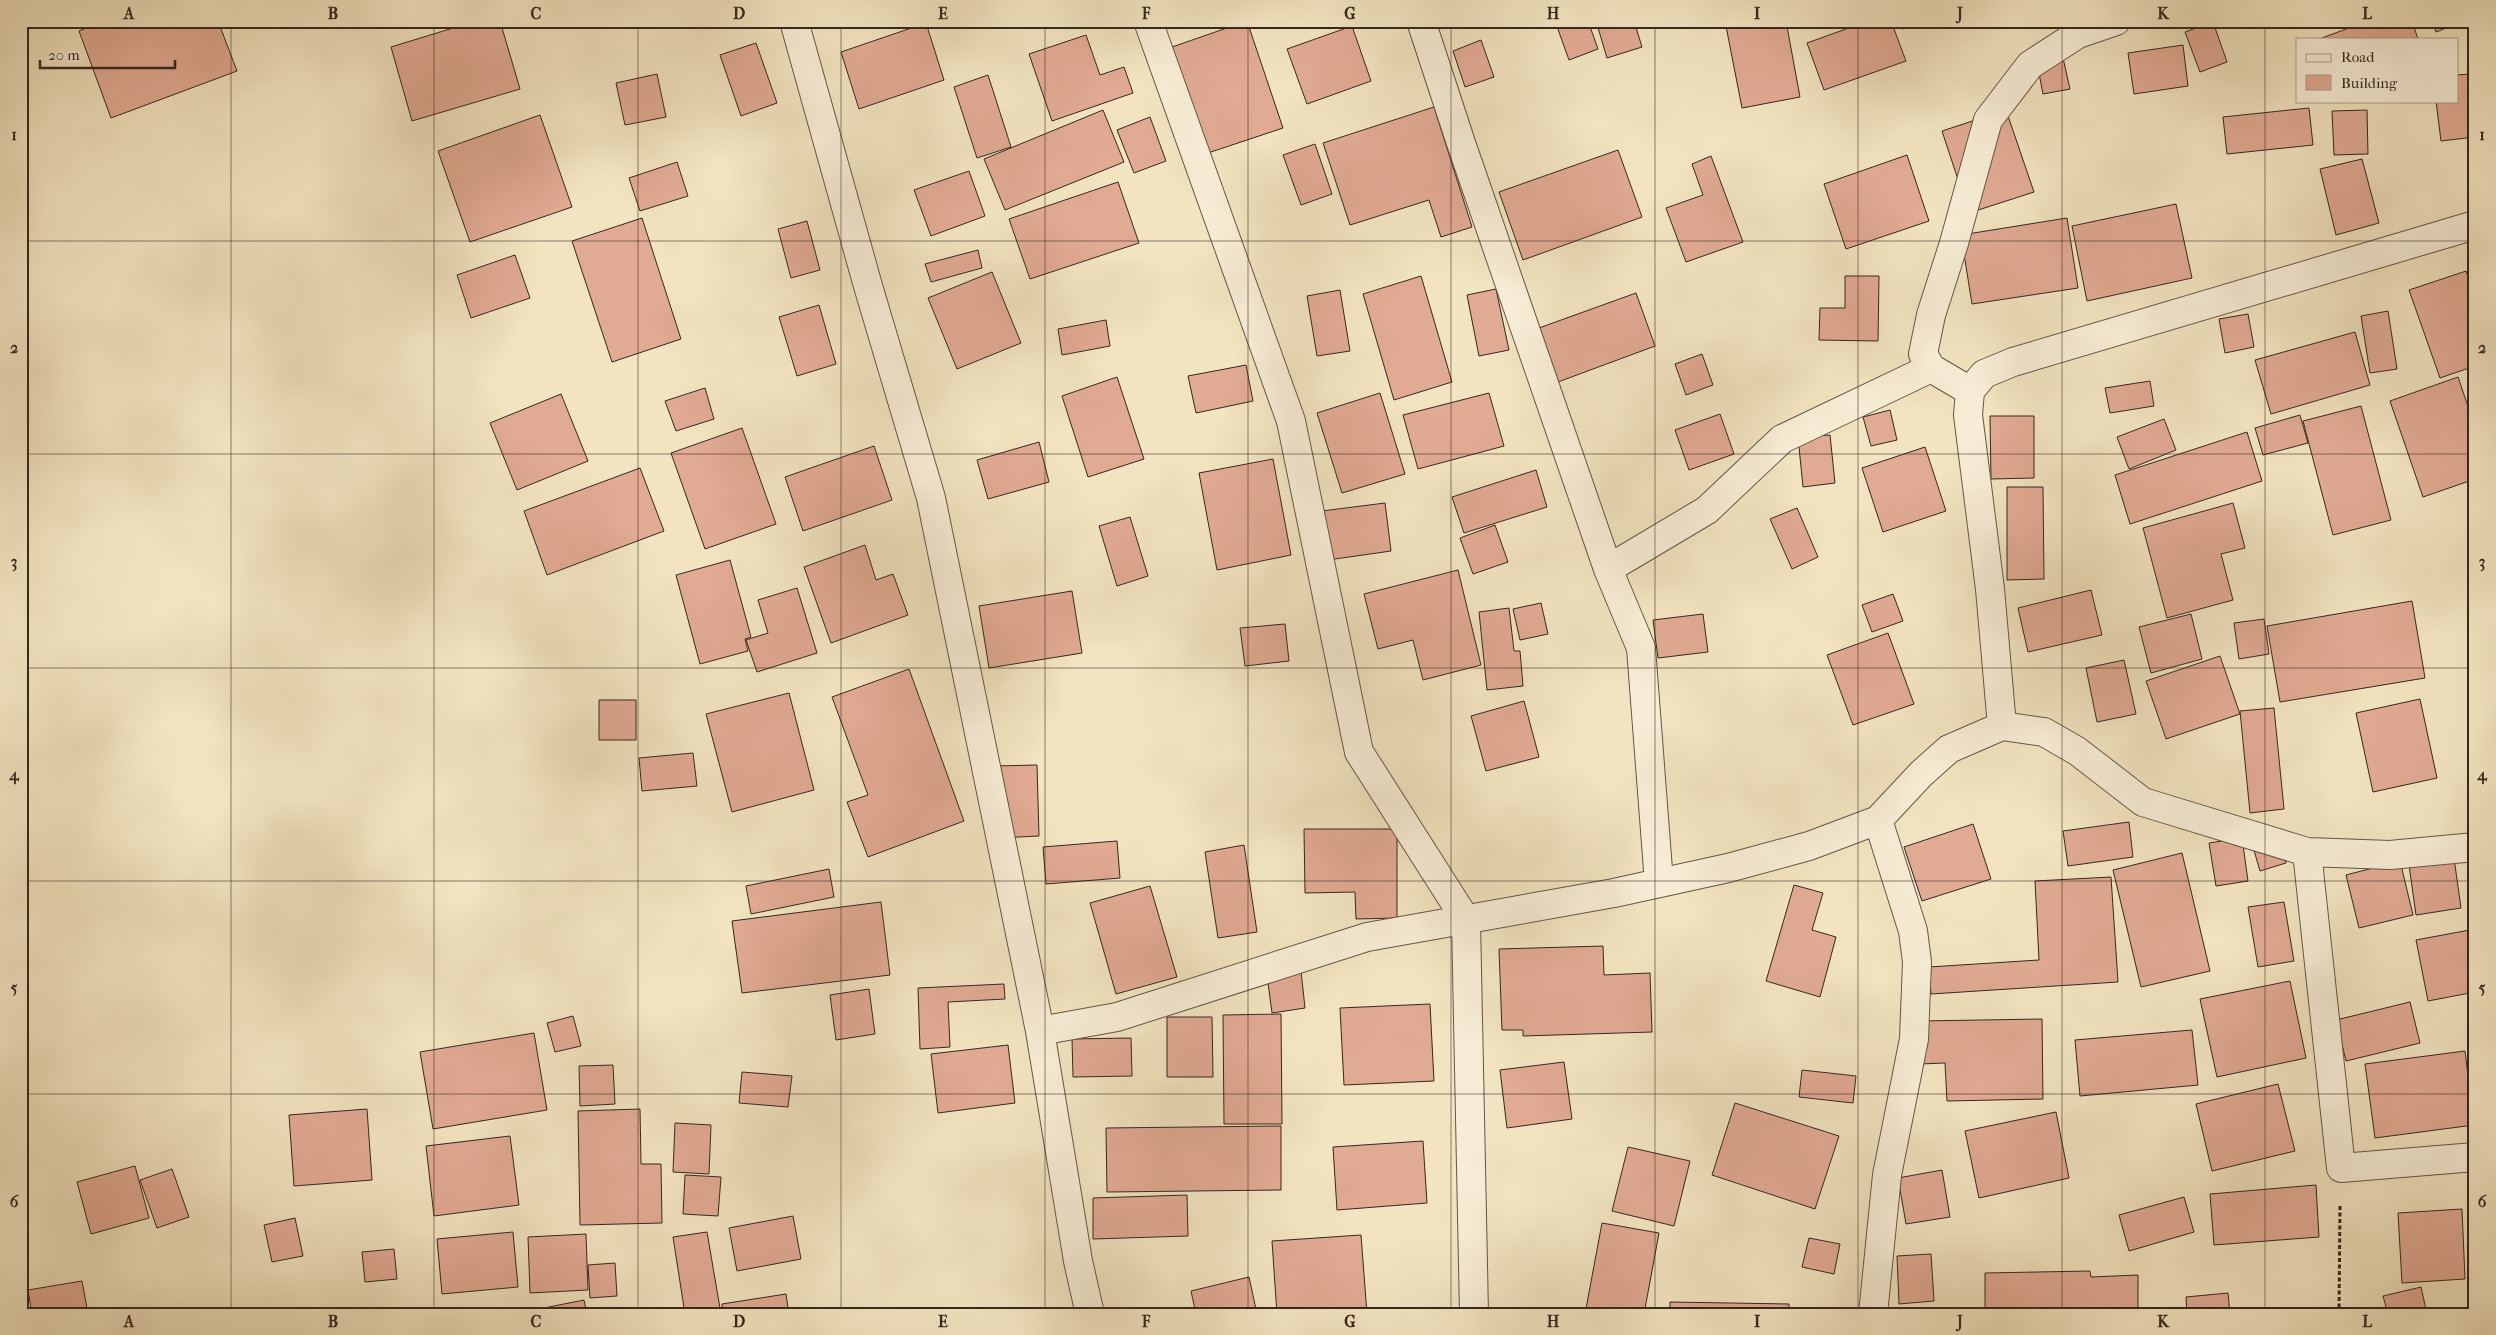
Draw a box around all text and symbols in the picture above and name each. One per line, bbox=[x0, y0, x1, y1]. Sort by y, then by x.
text: A bbox=[123, 4, 135, 23]
text: B bbox=[328, 4, 338, 23]
text: C bbox=[531, 4, 542, 23]
text: D bbox=[733, 4, 745, 23]
text: E bbox=[938, 4, 948, 23]
text: F bbox=[1141, 4, 1151, 23]
text: G bbox=[1344, 4, 1356, 23]
text: H bbox=[1547, 4, 1560, 23]
text: I bbox=[1754, 4, 1761, 23]
text: J bbox=[1955, 4, 1963, 24]
text: K bbox=[2157, 4, 2170, 23]
text: L bbox=[2362, 4, 2372, 23]
scale bar bbox=[40, 38, 175, 70]
legend bbox=[2296, 38, 2458, 102]
text: 20 m bbox=[48, 46, 80, 64]
text: Road bbox=[2341, 48, 2375, 66]
text: Building bbox=[2341, 74, 2398, 92]
text: 1 bbox=[11, 125, 17, 144]
text: 1 bbox=[2479, 125, 2485, 144]
text: 2 bbox=[10, 338, 18, 357]
text: 2 bbox=[2478, 338, 2486, 357]
text: 3 bbox=[11, 552, 17, 572]
text: 3 bbox=[2479, 552, 2485, 572]
text: 4 bbox=[8, 765, 20, 785]
text: 4 bbox=[2476, 765, 2488, 785]
text: 5 bbox=[11, 978, 18, 997]
text: 5 bbox=[2479, 978, 2486, 997]
text: 6 bbox=[10, 1192, 19, 1211]
text: 6 bbox=[2478, 1192, 2487, 1211]
text: A bbox=[123, 1312, 135, 1331]
text: B bbox=[328, 1312, 338, 1331]
text: C bbox=[531, 1312, 542, 1331]
text: D bbox=[733, 1312, 745, 1331]
text: E bbox=[938, 1312, 948, 1331]
text: F bbox=[1141, 1312, 1151, 1331]
text: G bbox=[1344, 1312, 1356, 1331]
text: H bbox=[1547, 1312, 1560, 1331]
text: I bbox=[1754, 1312, 1761, 1331]
text: J bbox=[1955, 1312, 1963, 1332]
text: K bbox=[2157, 1312, 2170, 1331]
text: L bbox=[2362, 1312, 2372, 1331]

